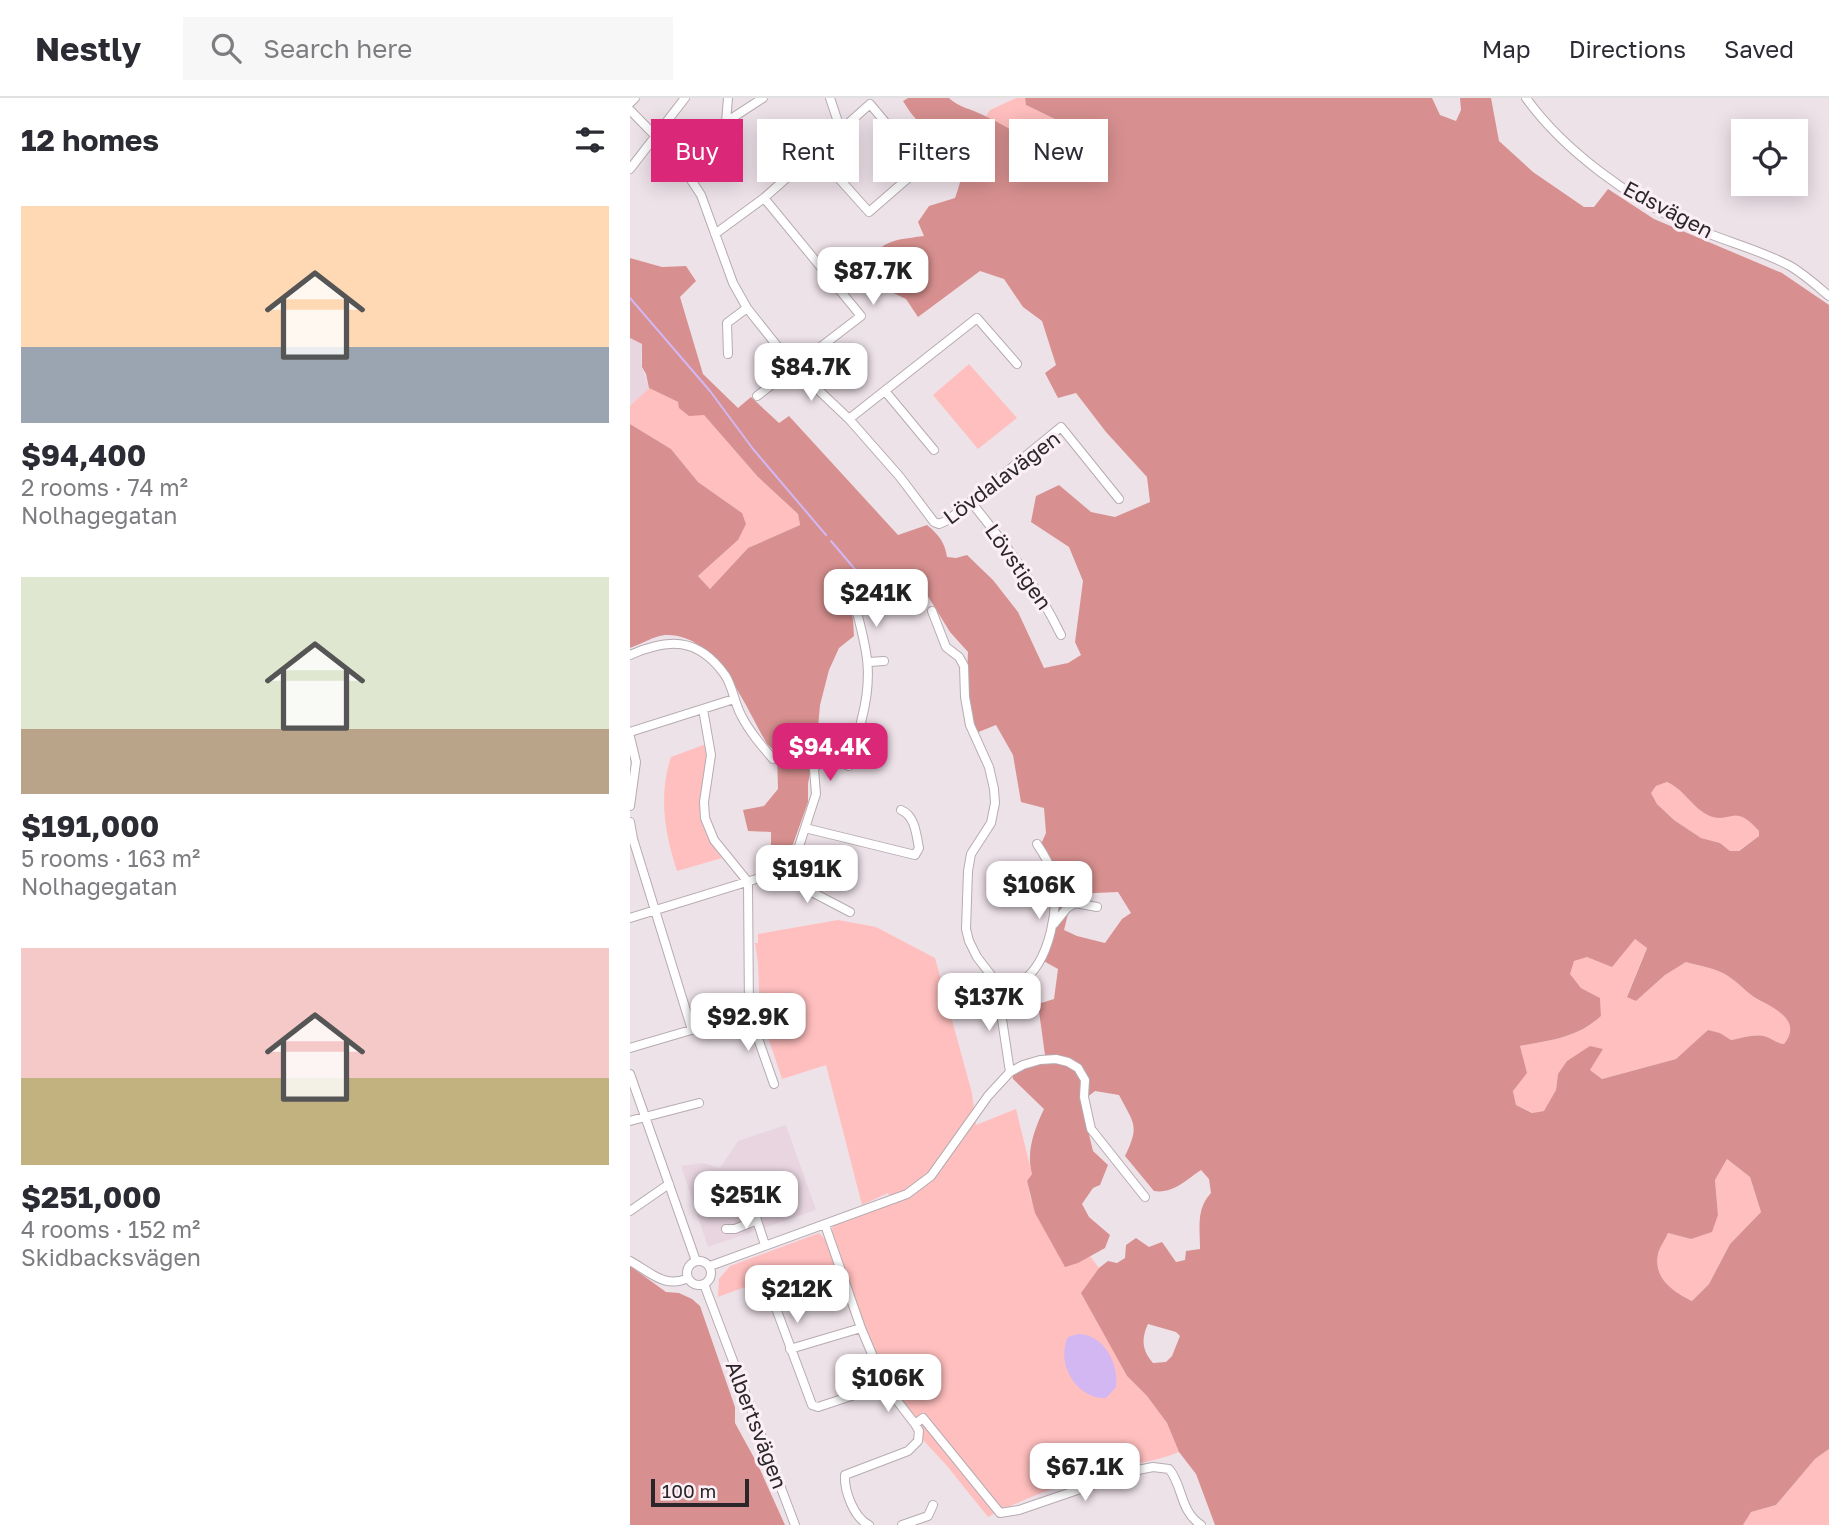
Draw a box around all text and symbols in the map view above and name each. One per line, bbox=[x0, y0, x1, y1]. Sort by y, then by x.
search box bbox=[183, 17, 673, 80]
text: Nestly bbox=[35, 29, 141, 68]
icon: search bbox=[207, 29, 245, 67]
text: Search here bbox=[263, 33, 412, 64]
text: Map bbox=[1482, 34, 1531, 63]
text: Directions bbox=[1569, 34, 1686, 63]
text: Saved bbox=[1724, 34, 1794, 63]
chip: Buy bbox=[651, 119, 743, 182]
chip: Rent bbox=[757, 119, 859, 182]
chip: Filters bbox=[873, 119, 995, 182]
chip: New bbox=[1009, 119, 1108, 182]
map controls bbox=[1731, 119, 1808, 196]
button: locate bbox=[1731, 119, 1808, 196]
icon: filters bbox=[571, 121, 609, 159]
text: 12 homes bbox=[21, 122, 159, 158]
street label: Edsvägen bbox=[1619, 175, 1718, 244]
pin: $87.7K bbox=[816, 248, 930, 307]
icon: home bbox=[252, 252, 378, 378]
text: $87.7K bbox=[833, 256, 913, 284]
pin: $84.7K bbox=[754, 344, 868, 403]
text: $84.7K bbox=[770, 352, 852, 380]
street label: Lövdalavägen bbox=[938, 425, 1065, 530]
text: $94,400 bbox=[21, 437, 146, 473]
text: 2 rooms · 74 m² bbox=[21, 473, 188, 501]
text: Nolhagegatan bbox=[21, 501, 178, 529]
street label: Lövstigen bbox=[980, 518, 1058, 614]
pin: $241K bbox=[827, 570, 925, 629]
text: $241K bbox=[840, 578, 912, 606]
icon: home bbox=[252, 623, 378, 749]
pin: $94.4K bbox=[773, 724, 887, 783]
text: $94.4K bbox=[789, 732, 871, 760]
text: $191,000 bbox=[21, 808, 159, 844]
text: 5 rooms · 163 m² bbox=[21, 844, 200, 872]
pin: $191K bbox=[758, 846, 856, 905]
text: $191K bbox=[772, 854, 842, 882]
pin: $106K bbox=[990, 862, 1088, 921]
text: $106K bbox=[1002, 870, 1076, 898]
text: Nolhagegatan bbox=[21, 872, 178, 900]
pin: $137K bbox=[940, 974, 1038, 1033]
text: $137K bbox=[954, 982, 1024, 1010]
pin: $92.9K bbox=[691, 993, 805, 1053]
icon: home bbox=[252, 994, 378, 1120]
text: $92.9K bbox=[707, 1002, 789, 1030]
pin: $251K bbox=[697, 1172, 795, 1231]
text: $251,000 bbox=[21, 1179, 161, 1215]
text: $251K bbox=[710, 1180, 782, 1208]
text: 4 rooms · 152 m² bbox=[21, 1215, 200, 1243]
text: Skidbacksvägen bbox=[21, 1243, 201, 1271]
pin: $212K bbox=[748, 1266, 846, 1325]
text: $212K bbox=[761, 1274, 833, 1302]
pin: $106K bbox=[839, 1354, 937, 1414]
street label: Albertsvägen bbox=[721, 1357, 793, 1492]
text: $106K bbox=[851, 1363, 925, 1391]
pin: $67.1K bbox=[1028, 1444, 1142, 1503]
text: $67.1K bbox=[1046, 1452, 1124, 1480]
scale bar bbox=[651, 1476, 749, 1508]
text: 100 m bbox=[662, 1479, 716, 1502]

